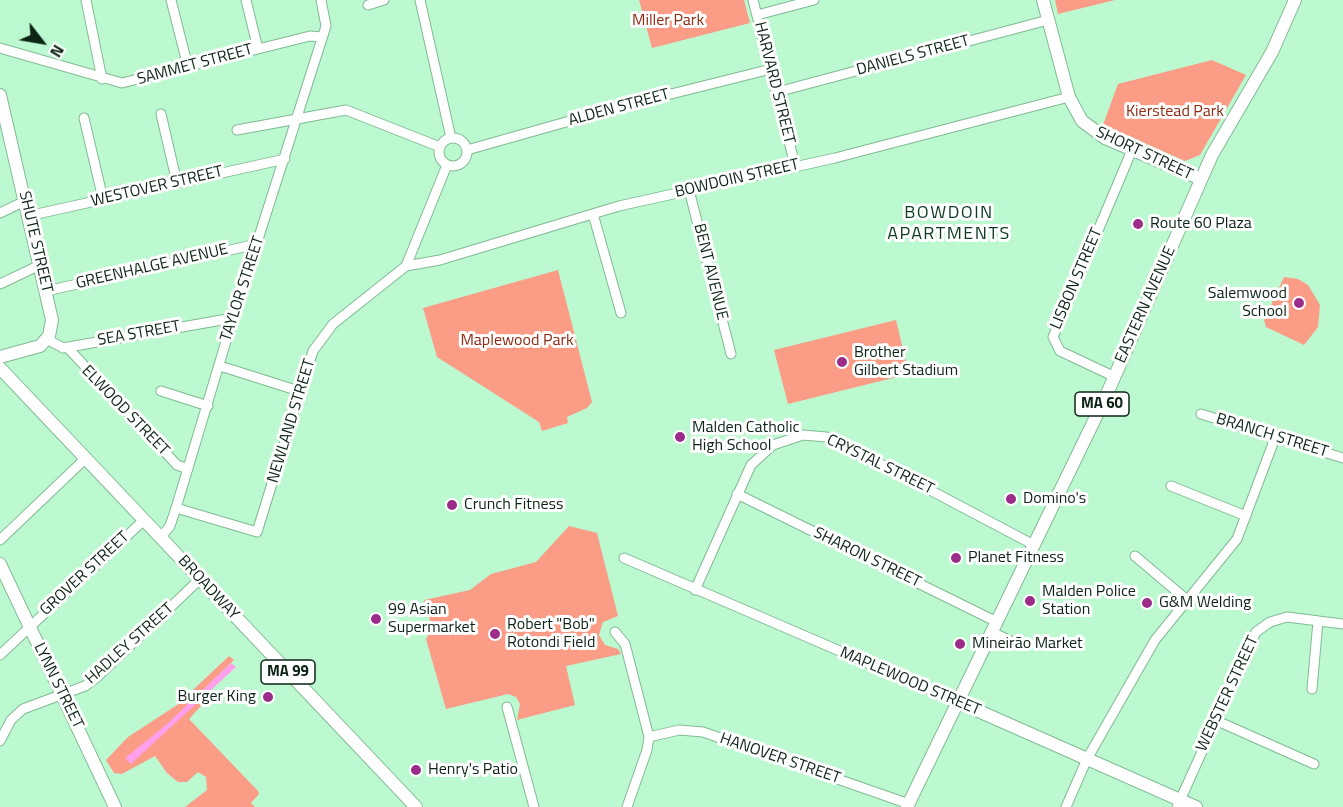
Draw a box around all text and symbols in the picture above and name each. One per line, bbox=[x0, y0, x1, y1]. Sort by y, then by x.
park label: Miller Park bbox=[632, 11, 704, 31]
north arrow bbox=[12, 12, 72, 72]
street label: HARVARD STREET bbox=[750, 20, 798, 146]
street label: DANIELS STREET bbox=[854, 32, 972, 80]
text: N bbox=[44, 40, 71, 62]
street label: SAMMET STREET bbox=[135, 40, 255, 90]
street label: ALDEN STREET bbox=[566, 85, 672, 131]
park label: Kierstead Park bbox=[1126, 102, 1224, 122]
street label: SHORT STREET bbox=[1092, 123, 1196, 185]
street label: BOWDOIN STREET bbox=[673, 155, 801, 203]
street label: WESTOVER STREET bbox=[89, 162, 225, 212]
street label: SHUTE STREET bbox=[14, 189, 56, 295]
district label: BOWDOIN APARTMENTS bbox=[887, 203, 1011, 246]
place label: Route 60 Plaza bbox=[1150, 214, 1252, 234]
marker: Route 60 Plaza bbox=[1131, 217, 1145, 231]
street label: BENT AVENUE bbox=[689, 222, 731, 322]
street label: LISBON STREET bbox=[1047, 226, 1107, 332]
street label: TAYLOR STREET bbox=[217, 234, 269, 344]
street label: GREENHALGE AVENUE bbox=[74, 240, 230, 294]
street label: EASTERN AVENUE bbox=[1112, 244, 1180, 366]
place label: Salemwood School bbox=[1208, 284, 1287, 322]
marker: Salemwood School bbox=[1292, 296, 1306, 310]
street label: SEA STREET bbox=[96, 317, 182, 351]
park label: Maplewood Park bbox=[460, 331, 574, 351]
place label: Brother Gilbert Stadium bbox=[854, 343, 958, 381]
marker: Brother Gilbert Stadium bbox=[835, 355, 849, 369]
street label: NEWLAND STREET bbox=[264, 357, 320, 485]
street label: ELWOOD STREET bbox=[77, 362, 173, 460]
road number: MA 60 bbox=[1075, 392, 1129, 416]
street label: BRANCH STREET bbox=[1214, 410, 1330, 462]
place label: Malden Catholic High School bbox=[692, 418, 799, 456]
marker: Malden Catholic High School bbox=[673, 430, 687, 444]
street label: CRYSTAL STREET bbox=[823, 431, 937, 499]
place label: Domino's bbox=[1023, 489, 1086, 509]
marker: Domino's bbox=[1004, 492, 1018, 506]
place label: Crunch Fitness bbox=[464, 495, 563, 515]
marker: Crunch Fitness bbox=[445, 498, 459, 512]
street label: SHARON STREET bbox=[810, 524, 924, 592]
street label: GROVER STREET bbox=[37, 528, 133, 620]
place label: Planet Fitness bbox=[968, 548, 1064, 568]
marker: Planet Fitness bbox=[949, 551, 963, 565]
street label: BROADWAY bbox=[173, 552, 243, 624]
place label: Malden Police Station bbox=[1042, 582, 1136, 620]
place label: G&M Welding bbox=[1159, 593, 1251, 613]
marker: Malden Police Station bbox=[1023, 594, 1037, 608]
marker: G&M Welding bbox=[1140, 596, 1154, 610]
street label: HADLEY STREET bbox=[82, 599, 178, 689]
place label: 99 Asian Supermarket bbox=[388, 600, 475, 638]
marker: 99 Asian Supermarket bbox=[369, 612, 383, 626]
place label: Robert "Bob" Rotondi Field bbox=[507, 615, 595, 653]
marker: Robert "Bob" Rotondi Field bbox=[488, 627, 502, 641]
street label: WEBSTER STREET bbox=[1193, 633, 1263, 755]
place label: Mineirão Market bbox=[972, 634, 1083, 654]
marker: Mineirão Market bbox=[953, 637, 967, 651]
street label: LYNN STREET bbox=[29, 640, 87, 732]
street label: MAPLEWOOD STREET bbox=[837, 644, 983, 720]
road number: MA 99 bbox=[261, 660, 315, 684]
place label: Burger King bbox=[177, 687, 256, 707]
marker: Burger King bbox=[261, 690, 275, 704]
street label: HANOVER STREET bbox=[717, 729, 843, 789]
place label: Henry's Patio bbox=[428, 760, 518, 780]
marker: Henry's Patio bbox=[409, 763, 423, 777]

